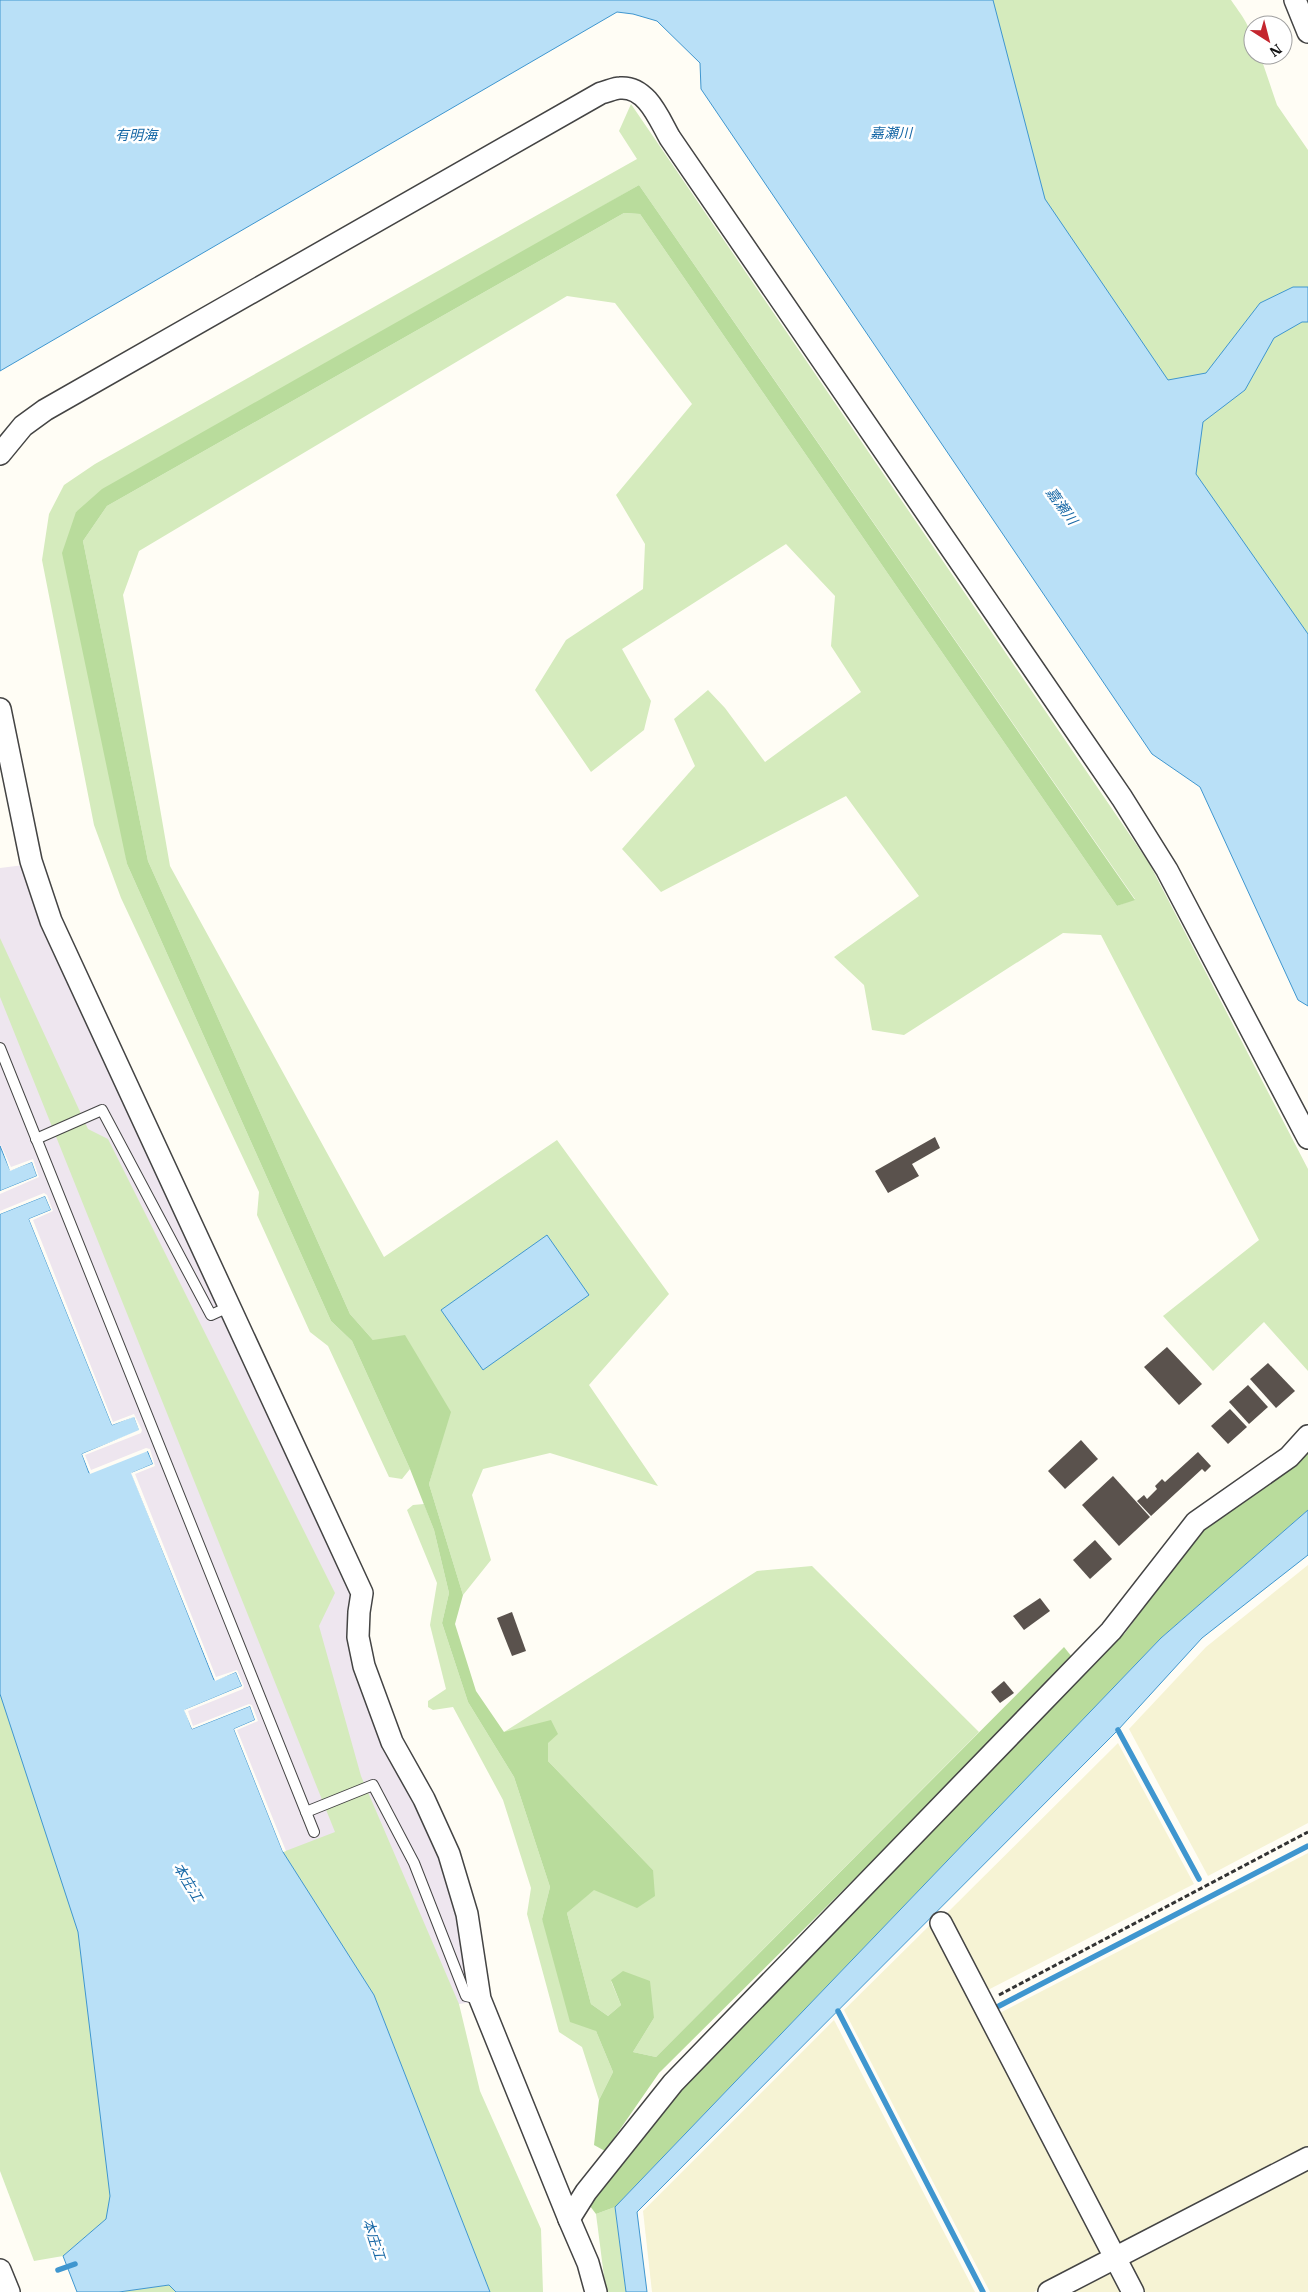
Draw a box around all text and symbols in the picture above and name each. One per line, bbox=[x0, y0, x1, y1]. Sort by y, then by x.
north arrow bbox=[1243, 15, 1293, 65]
text: N bbox=[1266, 40, 1285, 61]
water label: 嘉瀬川 bbox=[870, 124, 914, 142]
water label: 有明海 bbox=[115, 126, 159, 144]
water label: 嘉瀬川 bbox=[1042, 484, 1083, 530]
water label: 本庄江 bbox=[169, 1859, 208, 1906]
water label: 本庄江 bbox=[359, 2216, 390, 2264]

